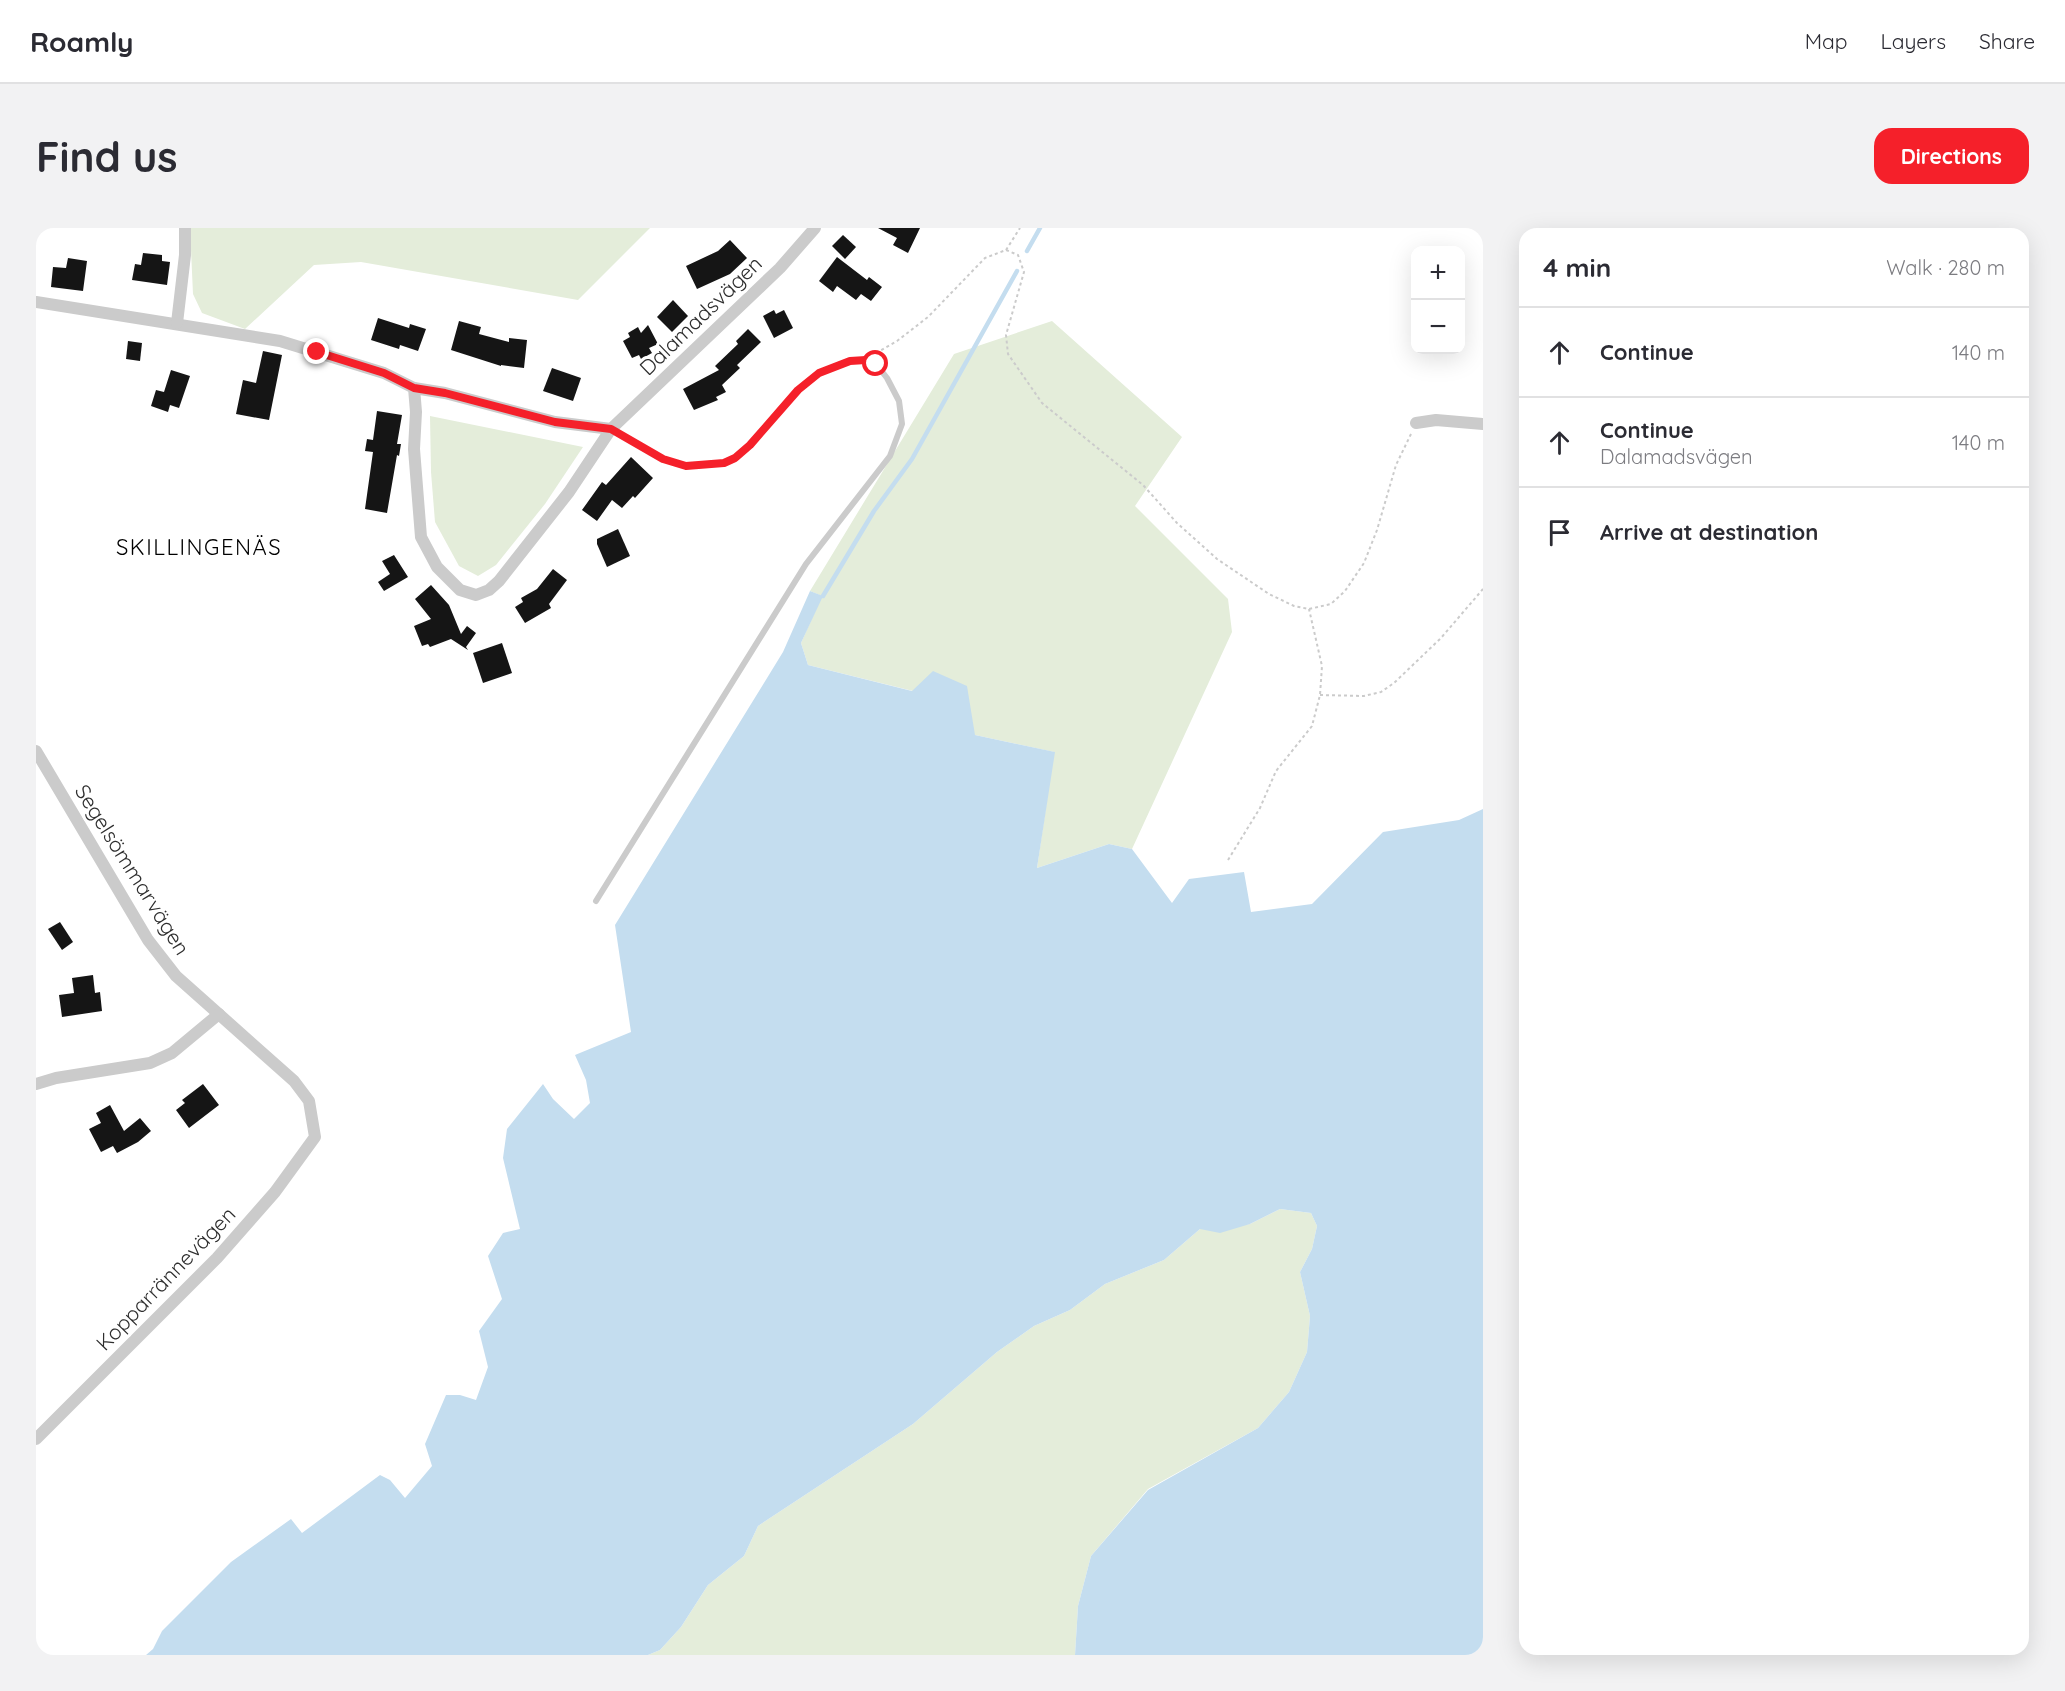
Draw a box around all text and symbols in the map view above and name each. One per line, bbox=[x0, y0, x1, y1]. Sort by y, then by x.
text: Roamly bbox=[30, 24, 134, 59]
text: Map bbox=[1805, 28, 1848, 54]
text: Layers bbox=[1881, 28, 1946, 54]
text: Share bbox=[1979, 28, 2035, 54]
button: Directions bbox=[1874, 128, 2029, 184]
text: Find us bbox=[36, 130, 178, 183]
map controls bbox=[1411, 246, 1465, 354]
button: + bbox=[1411, 246, 1465, 300]
street label: Dalamadsvägen bbox=[634, 250, 767, 380]
text: 4 min bbox=[1543, 251, 1611, 284]
text: Walk · 280 m bbox=[1886, 255, 2005, 280]
button: − bbox=[1411, 300, 1465, 354]
icon: ahead bbox=[1543, 336, 1576, 369]
route end bbox=[303, 338, 329, 364]
text: Continue bbox=[1600, 338, 1694, 366]
text: 140 m bbox=[1952, 340, 2005, 365]
route start bbox=[862, 350, 888, 376]
text: Continue bbox=[1600, 416, 1694, 444]
icon: ahead bbox=[1543, 426, 1576, 459]
text: 140 m bbox=[1952, 430, 2005, 455]
text: Dalamadsvägen bbox=[1600, 444, 1753, 469]
icon: arrive bbox=[1543, 516, 1576, 549]
text: Arrive at destination bbox=[1600, 518, 1818, 546]
district label: SKILLINGENÄS bbox=[116, 533, 282, 561]
street label: Segelsömmarvägen bbox=[70, 779, 196, 960]
street label: Kopparrännevägen bbox=[90, 1201, 241, 1356]

